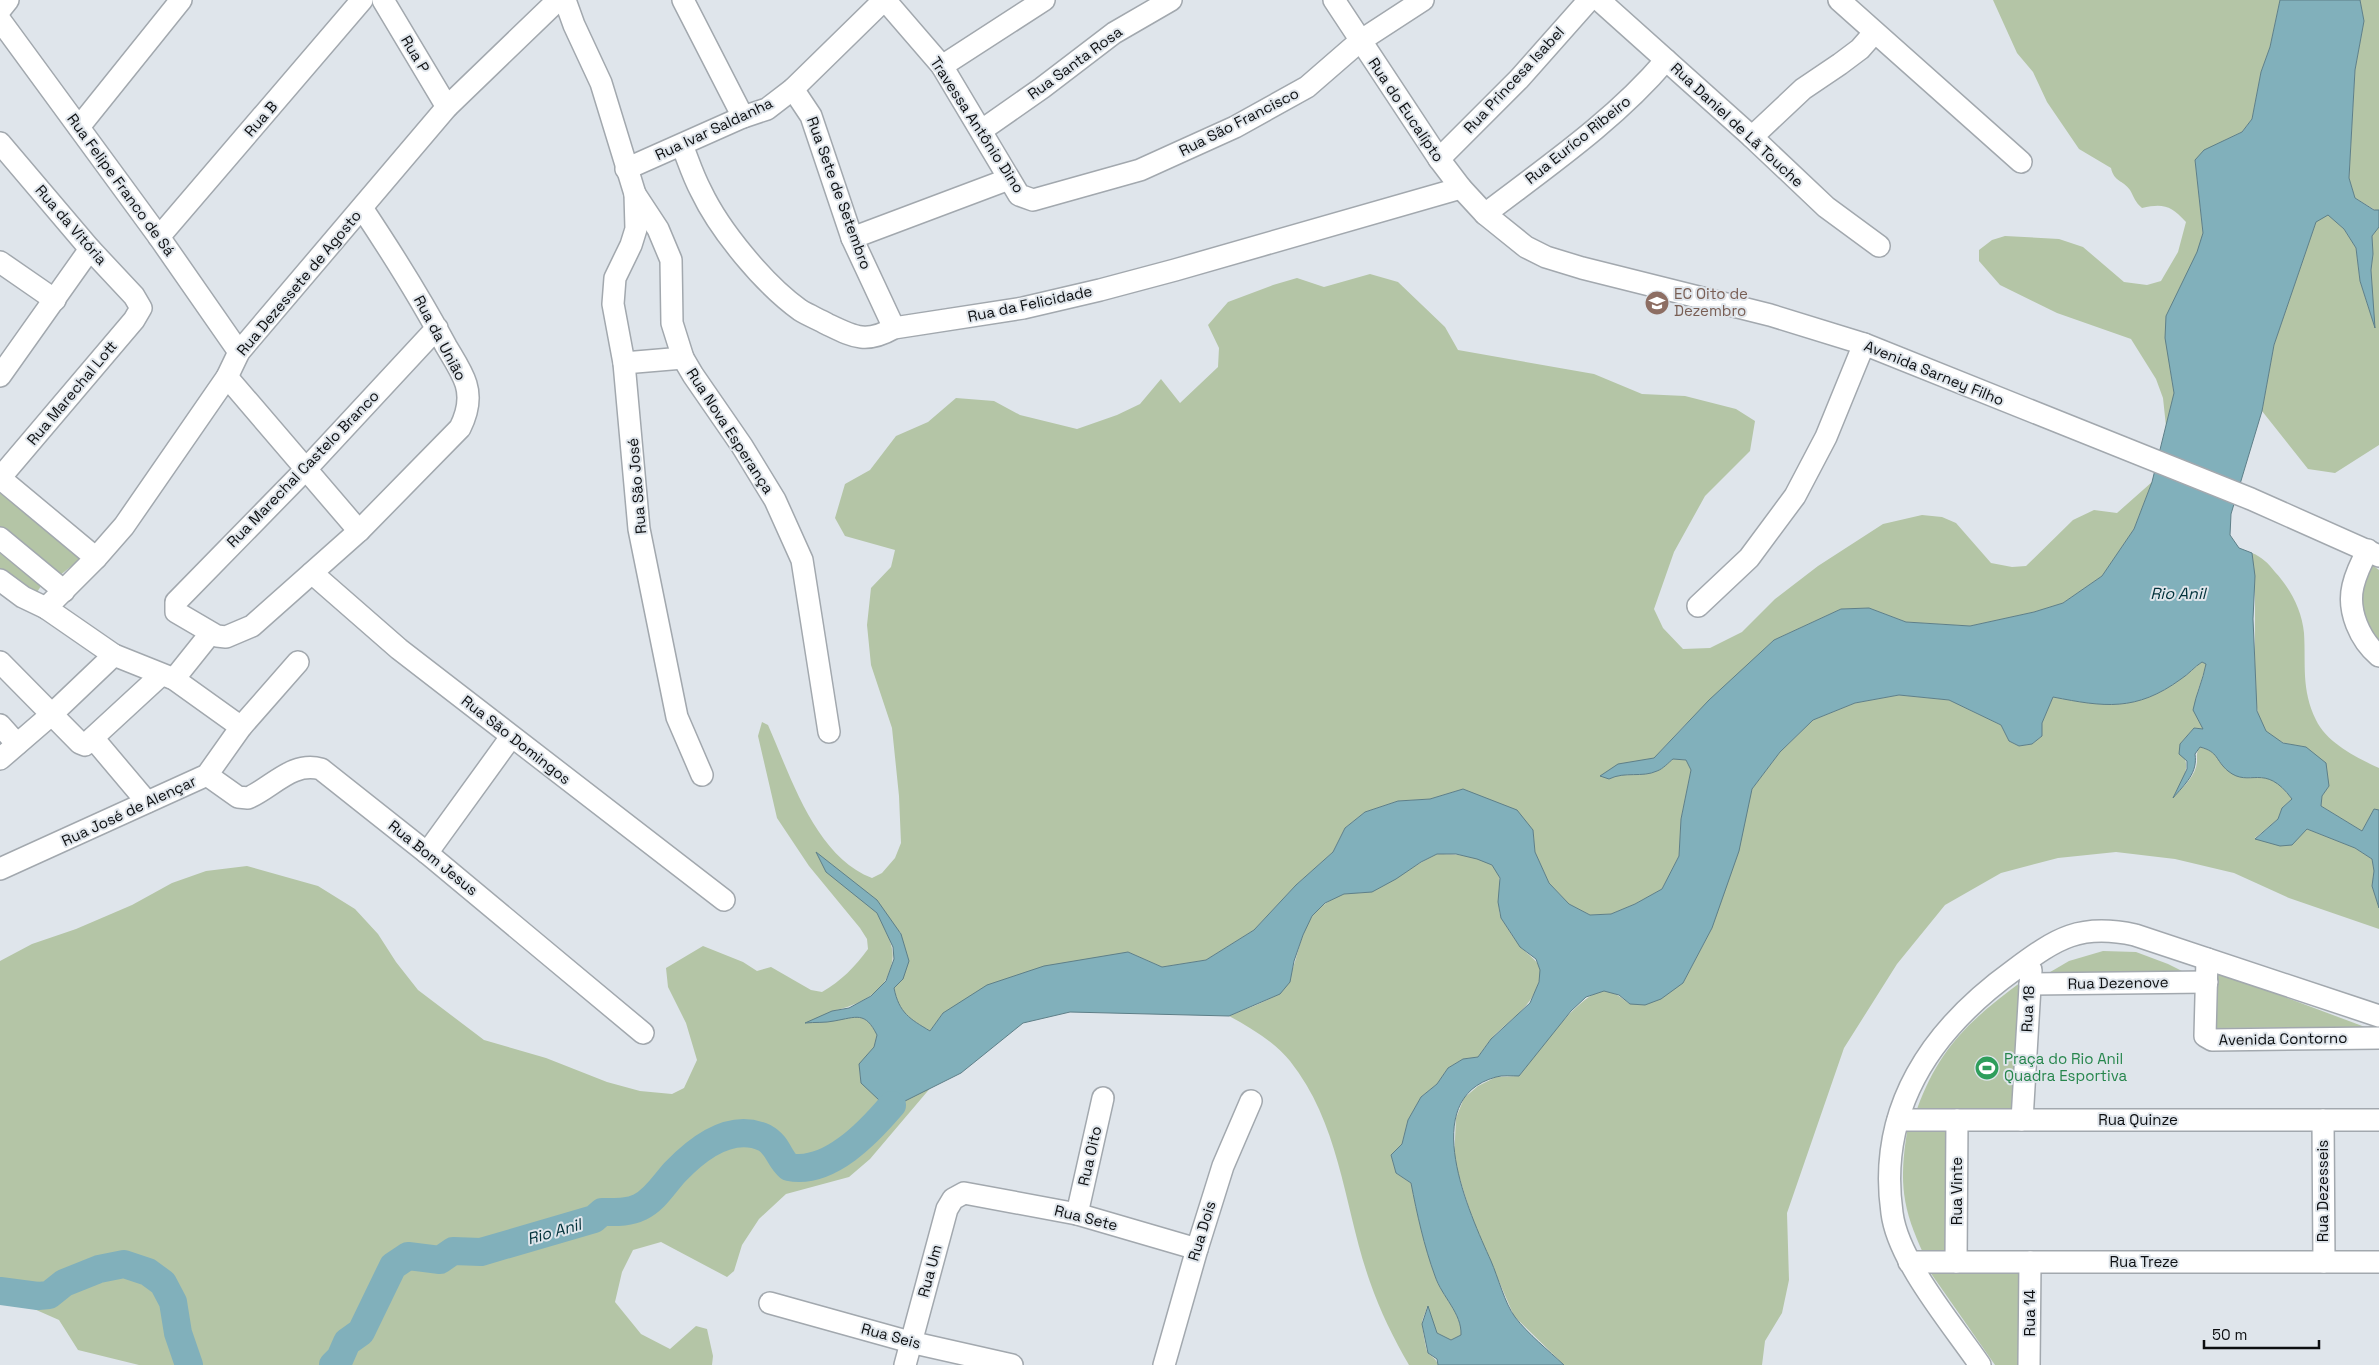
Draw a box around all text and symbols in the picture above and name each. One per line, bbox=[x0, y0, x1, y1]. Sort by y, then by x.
street label: Rua Santa Rosa bbox=[1024, 22, 1126, 103]
street label: Rua Princesa Isabel bbox=[1459, 22, 1568, 137]
street label: Rua P bbox=[397, 32, 434, 76]
street label: Travessa Antônio Dino bbox=[926, 53, 1029, 196]
street label: Rua do Eucalípto bbox=[1364, 54, 1448, 166]
street label: Rua Daniel de Lã Touche bbox=[1667, 58, 1808, 191]
street label: Rua São Francisco bbox=[1176, 83, 1302, 160]
street label: Rua Euríco Ribeiro bbox=[1521, 91, 1634, 188]
street label: Rua Ivar Saldanha bbox=[652, 93, 776, 164]
street label: Rua B bbox=[240, 97, 281, 140]
street label: Rua Felipe Franco de Sá bbox=[63, 110, 180, 260]
street label: Rua Sete de Setembro bbox=[803, 114, 876, 272]
street label: Rua da Vitória bbox=[31, 181, 112, 269]
street label: Rua Dezessete de Agosto bbox=[232, 206, 365, 359]
street label: Rua da Felicidade bbox=[966, 281, 1094, 326]
place label: EC Oito de Dezembro bbox=[1674, 284, 1748, 320]
school or university icon: EC Oito de Dezembro bbox=[1644, 290, 1670, 316]
street label: Rua da União bbox=[410, 292, 471, 384]
street label: Rua Marechal Lott bbox=[22, 336, 121, 449]
street label: Avenida Sarney Filho bbox=[1861, 336, 2007, 409]
street label: Rua Nova Esperança bbox=[683, 364, 778, 497]
street label: Rua Marechal Castelo Branco bbox=[223, 386, 383, 551]
street label: Rua São José bbox=[623, 437, 650, 535]
water label: Rio Anil bbox=[2150, 583, 2208, 604]
street label: Rua São Domingos bbox=[458, 691, 575, 788]
street label: Rua José de Alençar bbox=[59, 771, 199, 850]
street label: Rua Bom Jesus bbox=[385, 816, 482, 899]
street label: Rua Dezenove bbox=[2067, 972, 2169, 993]
street label: Rua 18 bbox=[2017, 985, 2038, 1033]
street label: Avenida Contorno bbox=[2218, 1028, 2348, 1049]
place label: Praça do Rio Anil Quadra Esportiva bbox=[2004, 1049, 2128, 1085]
sports icon: Praça do Rio Anil Quadra Esportiva bbox=[1974, 1055, 2000, 1081]
street label: Rua Quinze bbox=[2098, 1110, 2178, 1129]
street label: Rua Oito bbox=[1073, 1124, 1106, 1188]
street label: Rua Dezesseis bbox=[2313, 1140, 2332, 1242]
street label: Rua Vinte bbox=[1947, 1157, 1966, 1225]
street label: Rua Dois bbox=[1183, 1198, 1220, 1263]
street label: Rua Sete bbox=[1053, 1201, 1120, 1235]
water label: Rio Anil bbox=[525, 1213, 586, 1249]
street label: Rua Um bbox=[913, 1242, 946, 1299]
street label: Rua Treze bbox=[2110, 1252, 2179, 1271]
street label: Rua 14 bbox=[2020, 1290, 2039, 1336]
street label: Rua Seis bbox=[859, 1318, 923, 1353]
scale bar bbox=[2204, 1318, 2319, 1350]
text: 50 m bbox=[2212, 1325, 2247, 1344]

